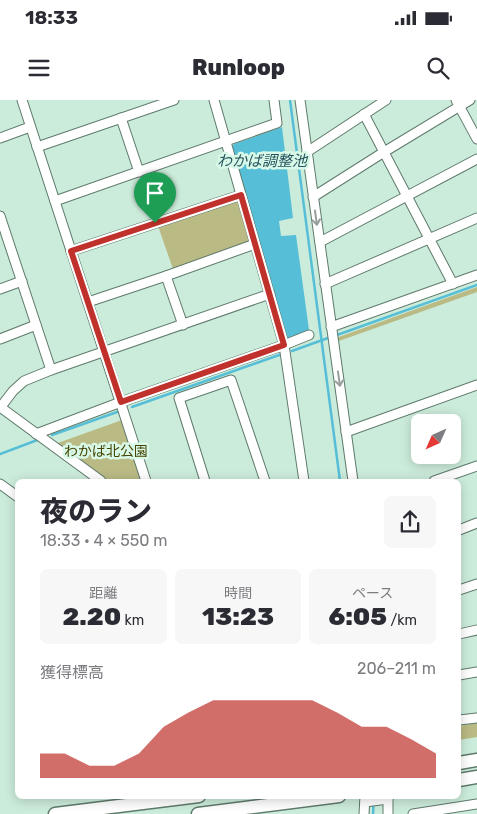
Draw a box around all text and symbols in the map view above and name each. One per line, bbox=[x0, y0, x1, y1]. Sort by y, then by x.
text: 18:33 bbox=[25, 6, 78, 29]
icon: menu bbox=[25, 54, 53, 82]
text: Runloop bbox=[192, 54, 285, 81]
icon: search bbox=[424, 54, 452, 82]
water label: わかば調整池 bbox=[217, 152, 309, 170]
pin bbox=[134, 172, 176, 223]
icon: arrive bbox=[141, 179, 169, 207]
one-way arrow bbox=[311, 209, 321, 225]
one-way arrow bbox=[334, 370, 344, 386]
north arrow bbox=[411, 414, 461, 464]
map controls bbox=[411, 414, 461, 464]
park label: わかば北公園 bbox=[64, 443, 148, 460]
text: 夜のラン bbox=[40, 495, 152, 528]
button: share bbox=[384, 496, 436, 548]
text: 18:33 · 4 × 550 m bbox=[40, 531, 168, 550]
text: 距離 bbox=[89, 585, 117, 602]
text: 時間 bbox=[224, 585, 252, 602]
text: ペース bbox=[352, 585, 393, 602]
text: 2.20 bbox=[62, 602, 121, 631]
text: 13:23 bbox=[202, 602, 274, 631]
text: 6:05 bbox=[328, 602, 387, 631]
text: km bbox=[121, 612, 144, 629]
text: /km bbox=[387, 612, 417, 629]
text: 206–211 m bbox=[357, 659, 436, 678]
text: 獲得標高 bbox=[40, 663, 104, 682]

